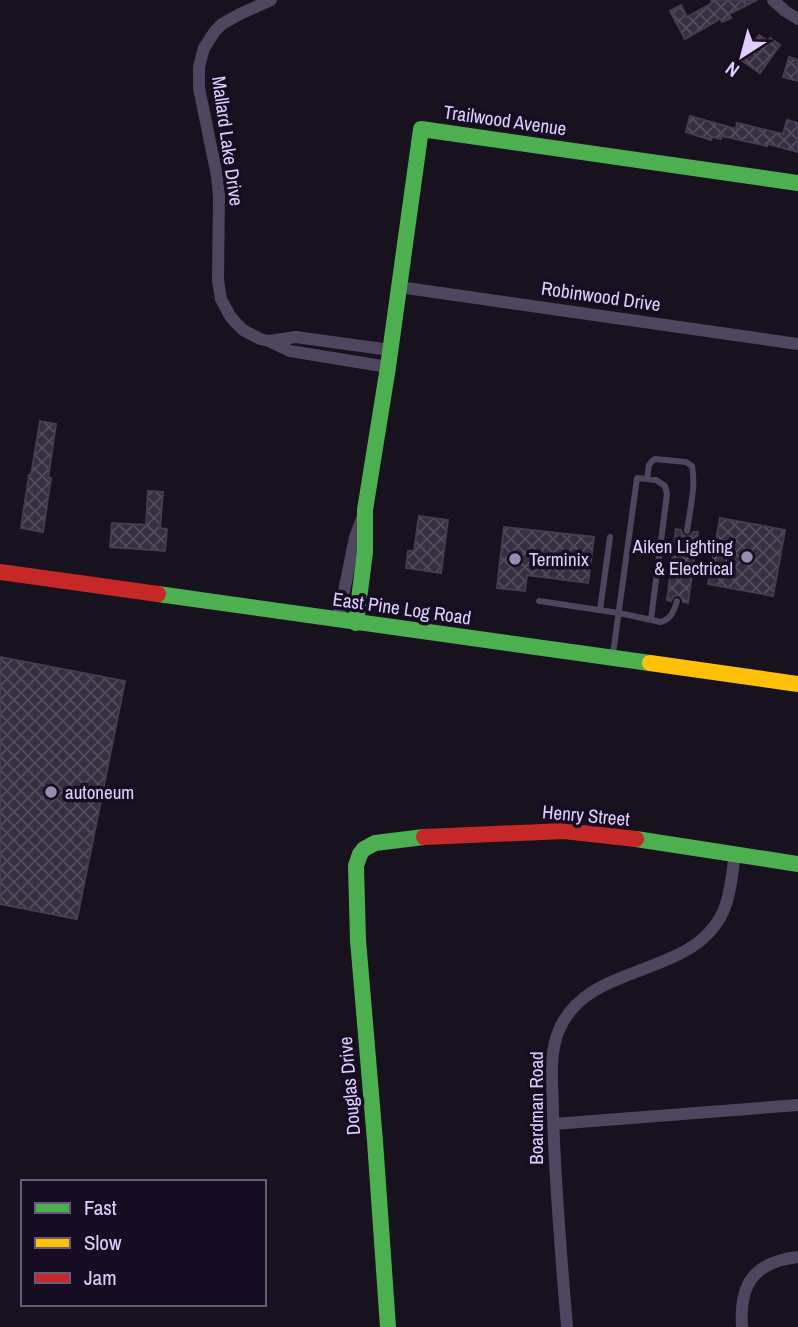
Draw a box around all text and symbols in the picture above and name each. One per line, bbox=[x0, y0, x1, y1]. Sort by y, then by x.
north arrow bbox=[707, 21, 777, 91]
text: N bbox=[720, 56, 744, 84]
street label: Mallard Lake Drive bbox=[206, 74, 250, 208]
street label: Trailwood Avenue bbox=[442, 99, 568, 141]
street label: Robinwood Drive bbox=[540, 275, 662, 317]
place label: Aiken Lighting & Electrical bbox=[632, 533, 733, 581]
place label: Terminix bbox=[529, 546, 589, 572]
marker: Aiken Lighting & Electrical bbox=[739, 549, 755, 565]
marker: Terminix bbox=[507, 551, 523, 567]
street label: East Pine Log Road bbox=[331, 585, 473, 631]
place label: autoneum bbox=[65, 779, 134, 805]
marker: autoneum bbox=[43, 784, 59, 800]
street label: Henry Street bbox=[541, 798, 631, 832]
street label: Douglas Drive bbox=[332, 1036, 366, 1136]
street label: Boardman Road bbox=[523, 1051, 549, 1165]
legend bbox=[21, 1180, 266, 1306]
text: Fast bbox=[84, 1193, 117, 1222]
text: Slow bbox=[84, 1228, 122, 1257]
text: Jam bbox=[84, 1263, 117, 1292]

